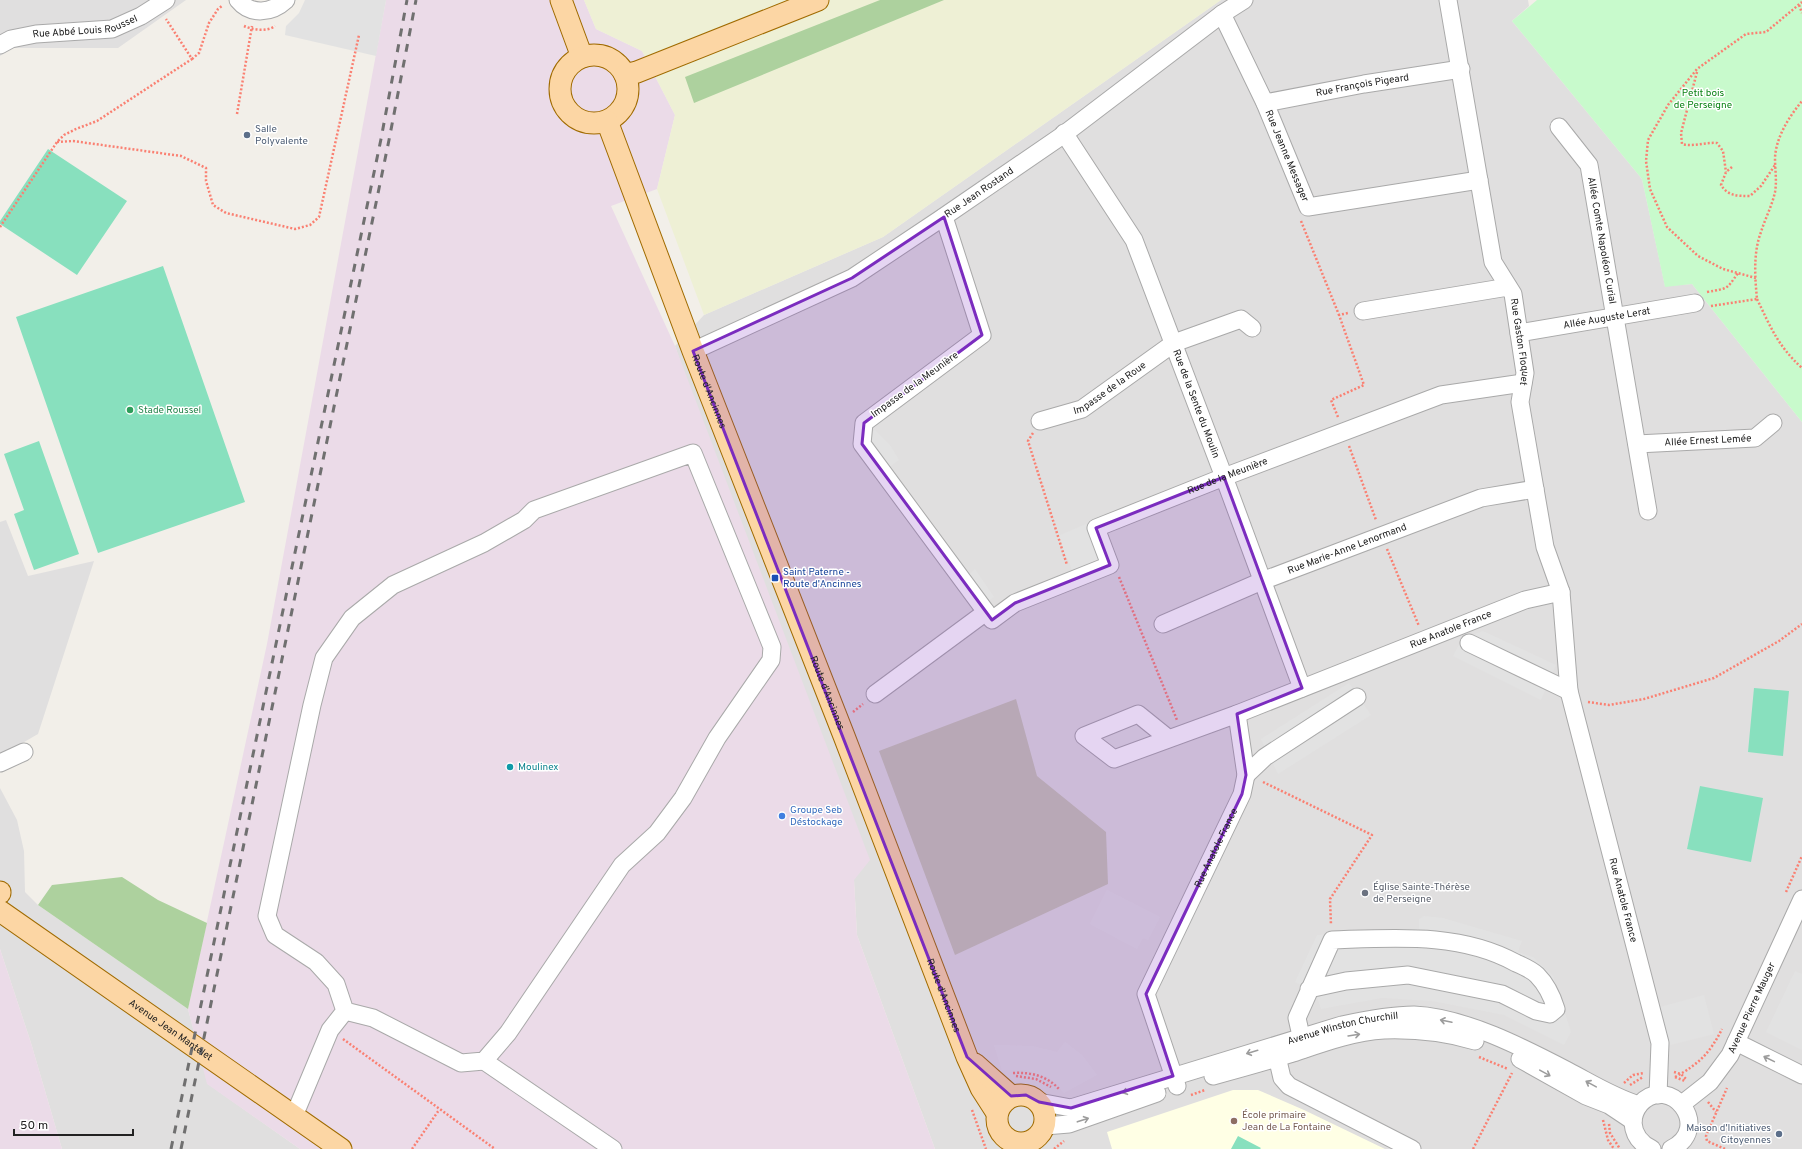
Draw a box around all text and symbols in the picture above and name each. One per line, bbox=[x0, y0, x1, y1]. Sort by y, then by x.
street label: Rue Abbé Louis Roussel bbox=[31, 12, 139, 41]
street label: Rue François Pigeard bbox=[1315, 71, 1410, 100]
park label: Petit bois de Perseigne bbox=[1674, 87, 1732, 112]
street label: Rue Jeanne Messager bbox=[1262, 108, 1312, 204]
place label: Salle Polyvalente bbox=[255, 123, 308, 148]
marker: Salle Polyvalente bbox=[242, 130, 252, 140]
street label: Rue Jean Rostand bbox=[942, 164, 1016, 221]
street label: Allée Comte Napoléon Curial bbox=[1585, 176, 1619, 305]
street label: Rue Gaston Floquet bbox=[1507, 297, 1532, 387]
street label: Allée Auguste Lerat bbox=[1562, 304, 1651, 332]
street label: Rue de la Sente du Moulin bbox=[1170, 347, 1223, 460]
street label: Impasse de la Meunière bbox=[869, 349, 961, 421]
street label: Route d'Ancinnes bbox=[688, 353, 729, 431]
street label: Impasse de la Roue bbox=[1072, 359, 1149, 418]
place label: Stade Roussel bbox=[138, 404, 201, 417]
marker: Stade Roussel bbox=[125, 405, 135, 415]
street label: Allée Ernest Lemée bbox=[1664, 432, 1752, 449]
street label: Rue de la Meunière bbox=[1185, 455, 1270, 497]
street label: Rue Marie-Anne Lenormand bbox=[1286, 520, 1409, 577]
place label: Saint Paterne - Route d'Ancinnes bbox=[783, 566, 862, 591]
marker: Saint Paterne - Route d'Ancinnes bbox=[770, 573, 780, 583]
street label: Rue Anatole France bbox=[1408, 607, 1494, 651]
street label: Route d'Ancinnes bbox=[807, 654, 848, 732]
place label: Moulinex bbox=[518, 761, 558, 774]
marker: Moulinex bbox=[505, 762, 515, 772]
place label: Groupe Seb Déstockage bbox=[790, 804, 843, 829]
street label: Rue Anatole France bbox=[1191, 806, 1241, 890]
marker: Groupe Seb Déstockage bbox=[777, 811, 787, 821]
street label: Rue Anatole France bbox=[1606, 856, 1640, 944]
place label: Église Sainte-Thérèse de Perseigne bbox=[1373, 881, 1470, 906]
marker: Église Sainte-Thérèse de Perseigne bbox=[1360, 888, 1370, 898]
street label: Route d'Ancinnes bbox=[923, 957, 964, 1035]
street label: Avenue Pierre Mauger bbox=[1725, 960, 1778, 1056]
street label: Avenue Jean Mantelet bbox=[126, 996, 215, 1064]
street label: Avenue Winston Churchill bbox=[1286, 1009, 1399, 1048]
one-way arrow bbox=[1440, 1016, 1453, 1024]
one-way arrow bbox=[1347, 1031, 1360, 1039]
one-way arrow bbox=[1245, 1049, 1258, 1056]
one-way arrow bbox=[1763, 1055, 1775, 1062]
one-way arrow bbox=[1539, 1070, 1551, 1077]
one-way arrow bbox=[1585, 1079, 1597, 1087]
one-way arrow bbox=[1121, 1088, 1134, 1095]
place label: École primaire Jean de La Fontaine bbox=[1242, 1109, 1331, 1134]
scale bar bbox=[14, 1111, 133, 1137]
one-way arrow bbox=[1077, 1115, 1089, 1123]
marker: École primaire Jean de La Fontaine bbox=[1229, 1116, 1239, 1126]
text: 50 m bbox=[20, 1118, 48, 1134]
place label: Maison d'Initiatives Citoyennes bbox=[1686, 1122, 1771, 1147]
marker: Maison d'Initiatives Citoyennes bbox=[1774, 1129, 1784, 1139]

